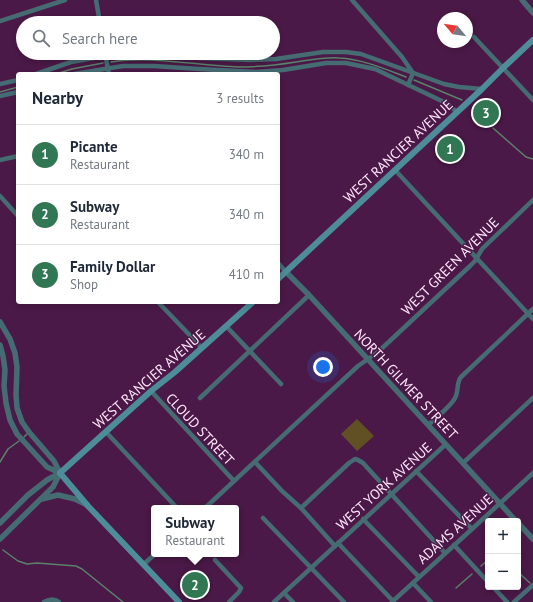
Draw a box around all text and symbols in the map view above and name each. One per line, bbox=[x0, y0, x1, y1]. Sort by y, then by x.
north arrow bbox=[437, 12, 473, 48]
search box bbox=[16, 16, 280, 60]
icon: search bbox=[30, 27, 52, 49]
text: Search here bbox=[62, 29, 138, 48]
text: Nearby bbox=[32, 87, 83, 109]
text: 3 results bbox=[216, 90, 264, 107]
street label: WEST RANCIER AVENUE bbox=[339, 96, 457, 206]
pin: 3 bbox=[473, 98, 499, 128]
pin: 1 bbox=[437, 134, 463, 164]
text: Picante bbox=[70, 137, 118, 156]
text: 1 bbox=[41, 146, 49, 163]
text: 340 m bbox=[229, 146, 264, 163]
text: Restaurant bbox=[70, 156, 129, 173]
text: Subway bbox=[70, 197, 119, 216]
text: 2 bbox=[41, 206, 49, 223]
text: 340 m bbox=[229, 206, 264, 223]
street label: WEST GREEN AVENUE bbox=[397, 213, 503, 319]
text: Restaurant bbox=[70, 216, 129, 233]
text: Family Dollar bbox=[70, 257, 155, 276]
text: 3 bbox=[41, 266, 49, 283]
text: 410 m bbox=[229, 266, 264, 283]
text: Shop bbox=[70, 276, 98, 293]
street label: WEST RANCIER AVENUE bbox=[89, 325, 209, 433]
street label: NORTH GILMER STREET bbox=[350, 325, 462, 443]
your location bbox=[313, 357, 333, 377]
street label: CLOUD STREET bbox=[162, 389, 238, 469]
street label: WEST YORK AVENUE bbox=[332, 438, 436, 534]
street label: ADAMS AVENUE bbox=[413, 490, 497, 568]
popup bbox=[151, 505, 239, 557]
text: Subway bbox=[165, 513, 215, 532]
map controls bbox=[485, 518, 521, 590]
button: + bbox=[485, 518, 521, 554]
text: Restaurant bbox=[165, 532, 225, 549]
button: − bbox=[485, 554, 521, 590]
pin: 2 bbox=[182, 570, 208, 600]

